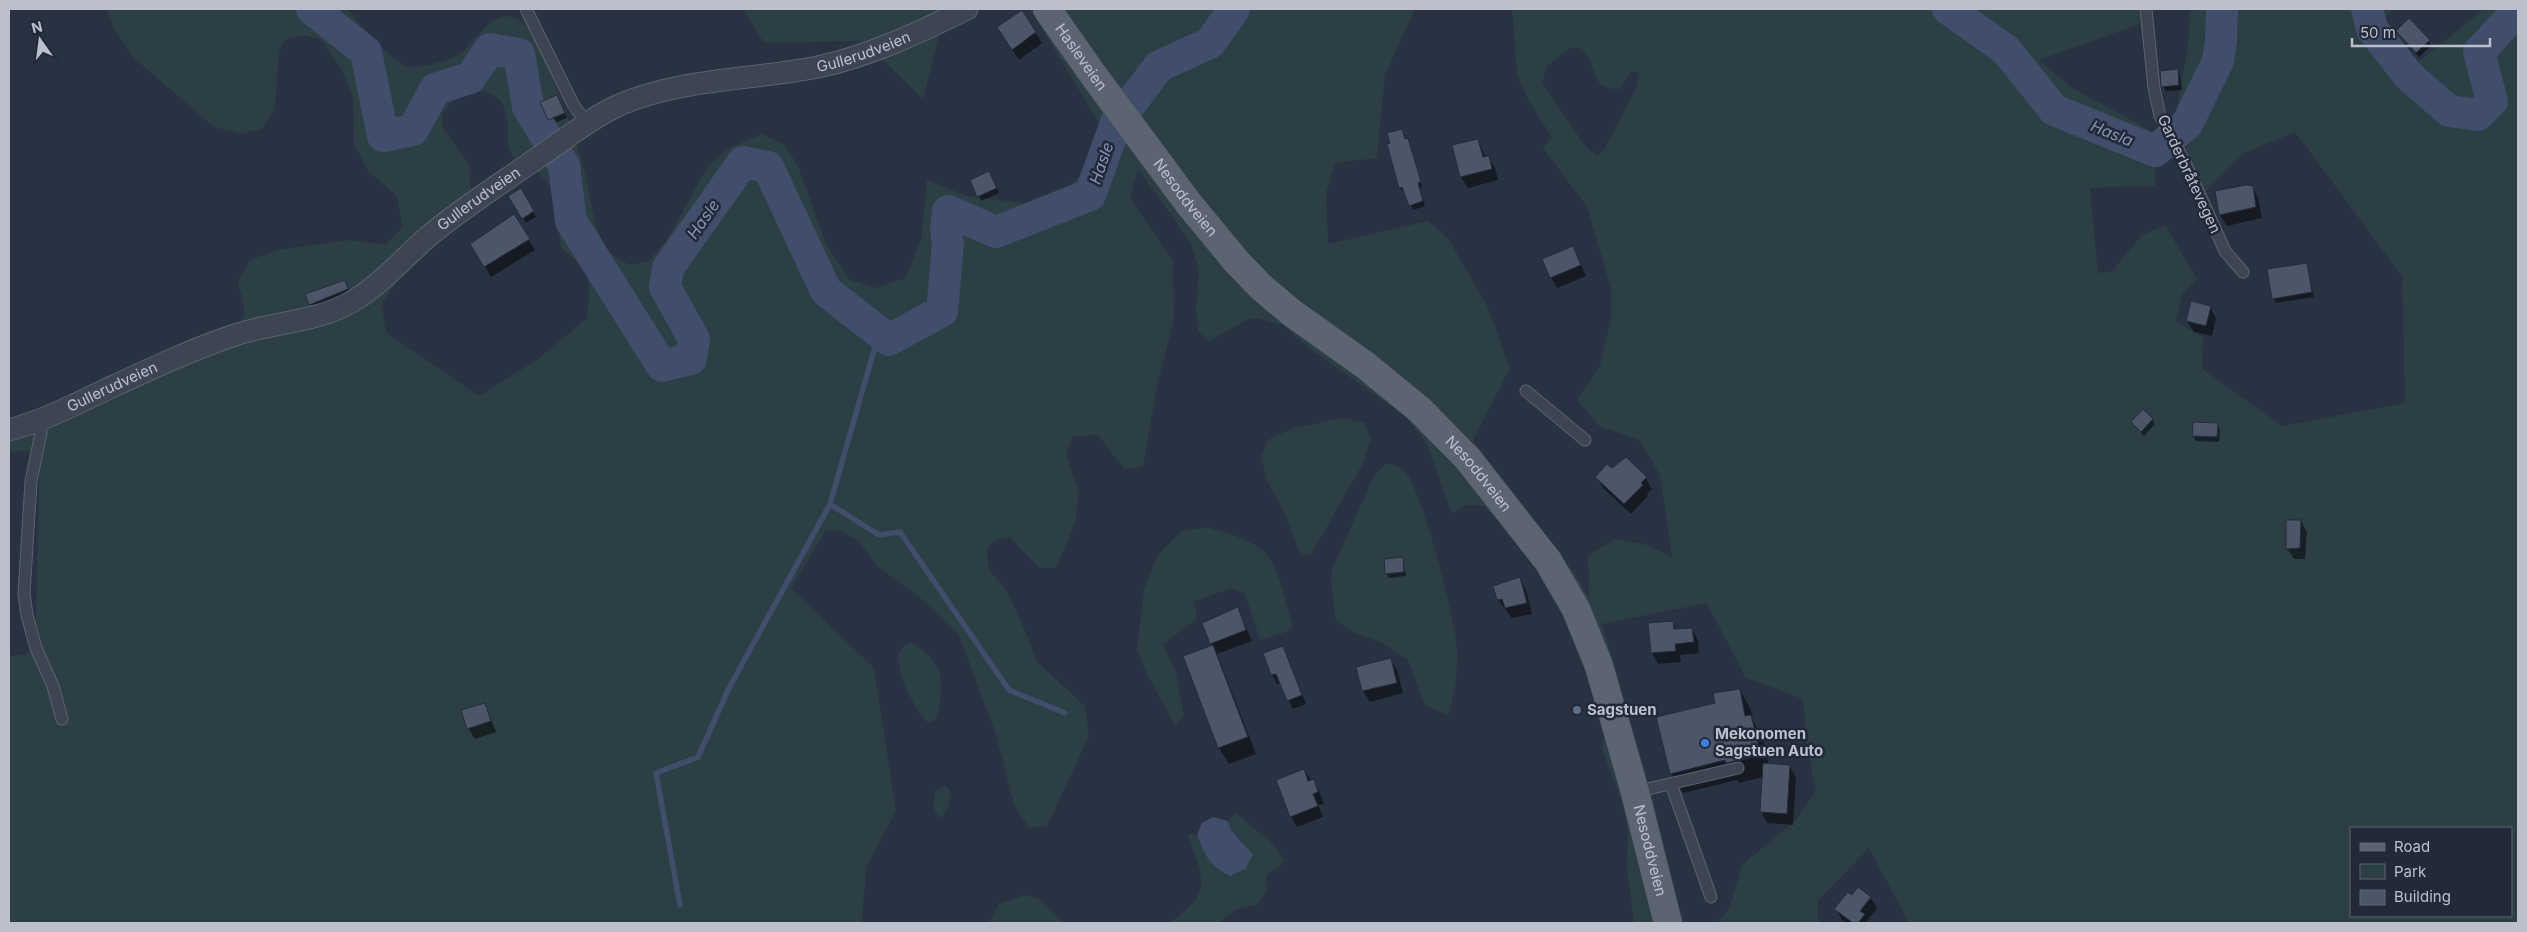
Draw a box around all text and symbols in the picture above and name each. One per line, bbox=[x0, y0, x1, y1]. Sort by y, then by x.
north arrow bbox=[15, 15, 65, 65]
scale bar bbox=[2352, 15, 2490, 47]
text: N bbox=[30, 17, 44, 36]
street label: Hasleveien bbox=[1051, 20, 1112, 94]
text: 50 m bbox=[2360, 23, 2396, 42]
street label: Gullerudveien bbox=[815, 27, 913, 76]
street label: Garderbråtevegen bbox=[2154, 111, 2225, 236]
water label: Hasla bbox=[2088, 116, 2136, 151]
water label: Hasle bbox=[1085, 139, 1117, 187]
street label: Nesoddveien bbox=[1150, 155, 1222, 240]
street label: Gullerudveien bbox=[433, 163, 524, 235]
water label: Hasle bbox=[682, 196, 724, 242]
street label: Gullerudveien bbox=[64, 357, 160, 416]
street label: Nesoddveien bbox=[1441, 431, 1516, 516]
place label: Sagstuen bbox=[1587, 700, 1657, 719]
marker: Sagstuen bbox=[1571, 704, 1583, 716]
place label: Mekonomen Sagstuen Auto bbox=[1715, 724, 1823, 760]
marker: Mekonomen Sagstuen Auto bbox=[1699, 737, 1711, 749]
street label: Nesoddveien bbox=[1630, 803, 1671, 898]
legend bbox=[2350, 827, 2512, 917]
text: Road bbox=[2394, 837, 2430, 856]
text: Park bbox=[2394, 862, 2427, 881]
text: Building bbox=[2394, 887, 2451, 906]

